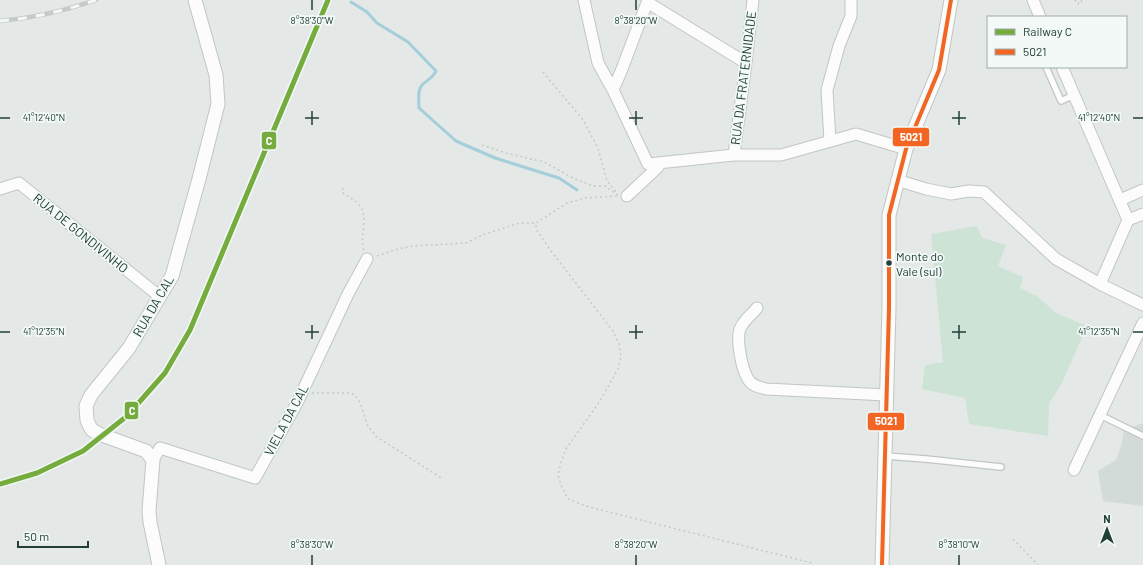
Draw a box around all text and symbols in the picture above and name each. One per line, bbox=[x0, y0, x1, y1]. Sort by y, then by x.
street label: RUA DA FRATERNIDADE bbox=[727, 10, 759, 146]
text: 8°38'30"W bbox=[291, 14, 334, 26]
text: 8°38'20"W bbox=[614, 14, 658, 26]
legend bbox=[987, 16, 1127, 68]
text: Railway C bbox=[1023, 24, 1072, 38]
text: 5021 bbox=[1023, 44, 1046, 58]
text: 41°12'40"N bbox=[23, 111, 65, 123]
text: 41°12'40"N bbox=[1078, 111, 1120, 123]
line badge: 5021 bbox=[892, 127, 930, 147]
text: 5021 bbox=[900, 130, 922, 143]
line badge: C bbox=[261, 131, 277, 150]
text: C bbox=[266, 134, 273, 147]
street label: RUA DE GONDIVINHO bbox=[30, 190, 132, 276]
place label: Monte do Vale (sul) bbox=[896, 249, 944, 278]
marker: Monte do Vale (sul) bbox=[884, 258, 894, 268]
street label: RUA DA CAL bbox=[129, 272, 177, 340]
text: 41°12'35"N bbox=[23, 325, 65, 337]
text: 41°12'35"N bbox=[1078, 325, 1120, 337]
street label: VIELA DA CAL bbox=[260, 381, 312, 459]
line badge: C bbox=[124, 401, 139, 420]
text: C bbox=[129, 404, 136, 417]
line badge: 5021 bbox=[867, 412, 905, 431]
text: 5021 bbox=[875, 414, 897, 427]
north arrow bbox=[1087, 509, 1127, 549]
text: N bbox=[1103, 512, 1111, 525]
scale bar bbox=[18, 523, 88, 549]
text: 50 m bbox=[24, 529, 49, 543]
text: 8°38'30"W bbox=[291, 538, 334, 550]
text: 8°38'20"W bbox=[614, 538, 658, 550]
text: 8°38'10"W bbox=[938, 538, 980, 550]

